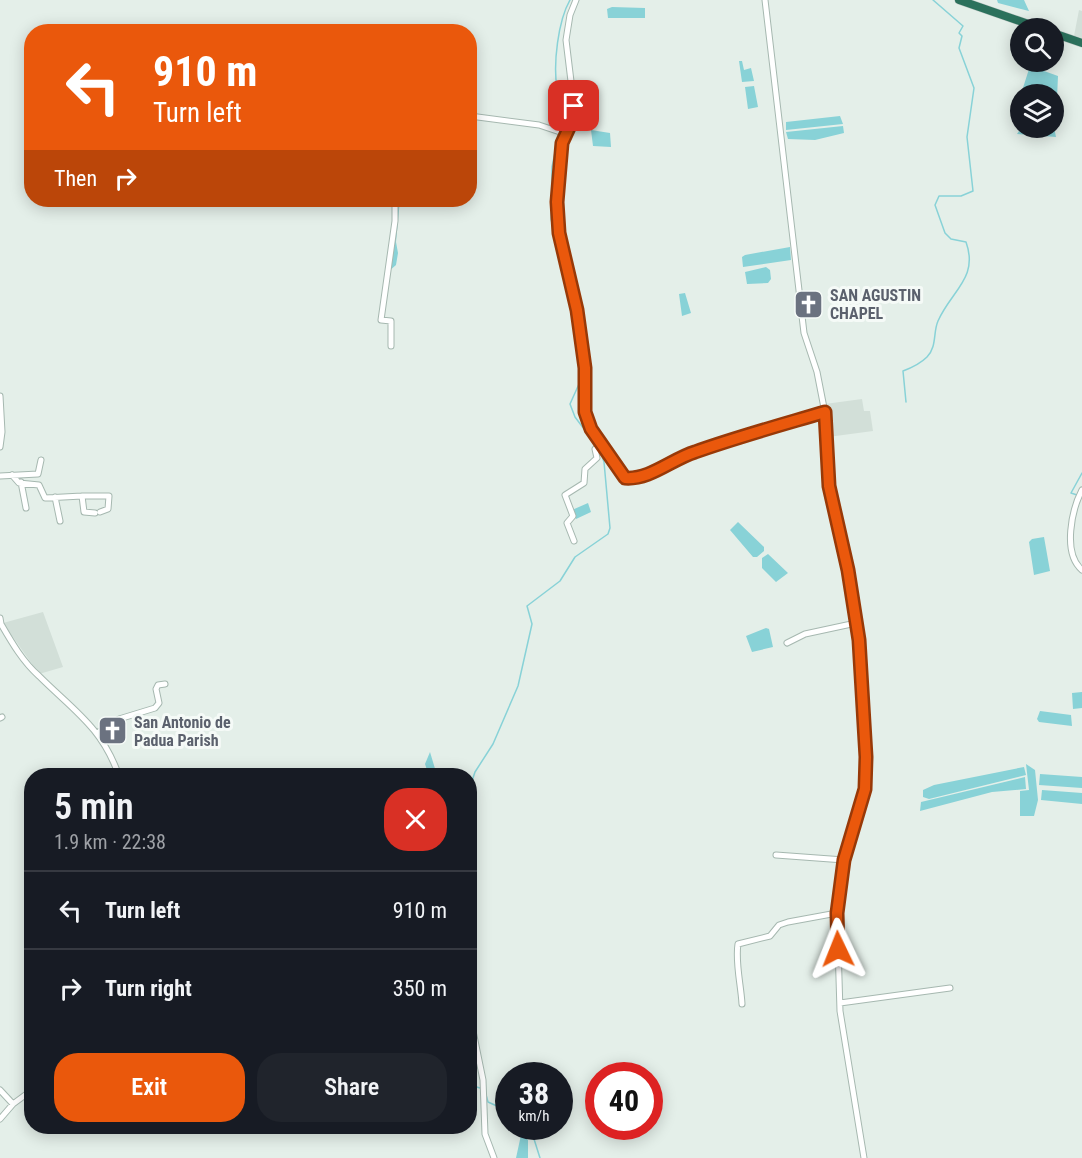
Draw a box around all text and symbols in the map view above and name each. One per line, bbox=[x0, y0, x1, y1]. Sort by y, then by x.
map controls bbox=[1010, 18, 1064, 138]
button: search bbox=[1010, 18, 1064, 72]
text: 910 m bbox=[153, 47, 258, 96]
icon: left bbox=[54, 48, 132, 126]
pin bbox=[548, 80, 599, 131]
button: layers bbox=[1010, 84, 1064, 138]
icon: arrive bbox=[557, 89, 590, 122]
text: Turn left bbox=[153, 97, 242, 129]
icon: right bbox=[109, 162, 142, 195]
text: Then bbox=[54, 166, 97, 191]
place label: SAN AGUSTIN CHAPEL bbox=[830, 286, 921, 323]
church icon: SAN AGUSTIN CHAPEL bbox=[793, 288, 825, 320]
place label: San Antonio de Padua Parish bbox=[134, 713, 231, 750]
church icon: San Antonio de Padua Parish bbox=[97, 715, 129, 747]
text: 5 min bbox=[54, 786, 134, 828]
button: close bbox=[384, 788, 447, 851]
text: 1.9 km · 22:38 bbox=[54, 830, 166, 854]
icon: left bbox=[54, 894, 87, 927]
text: Turn left bbox=[105, 898, 180, 923]
text: 910 m bbox=[393, 898, 447, 923]
position arrow bbox=[806, 917, 870, 981]
icon: right bbox=[54, 972, 87, 1005]
text: Turn right bbox=[105, 976, 192, 1001]
text: 350 m bbox=[393, 976, 447, 1001]
button: Exit bbox=[54, 1053, 245, 1122]
button: Share bbox=[257, 1053, 447, 1122]
speed limit sign: 40 bbox=[585, 1062, 663, 1140]
text: 38 bbox=[519, 1076, 549, 1111]
text: km/h bbox=[519, 1107, 549, 1125]

